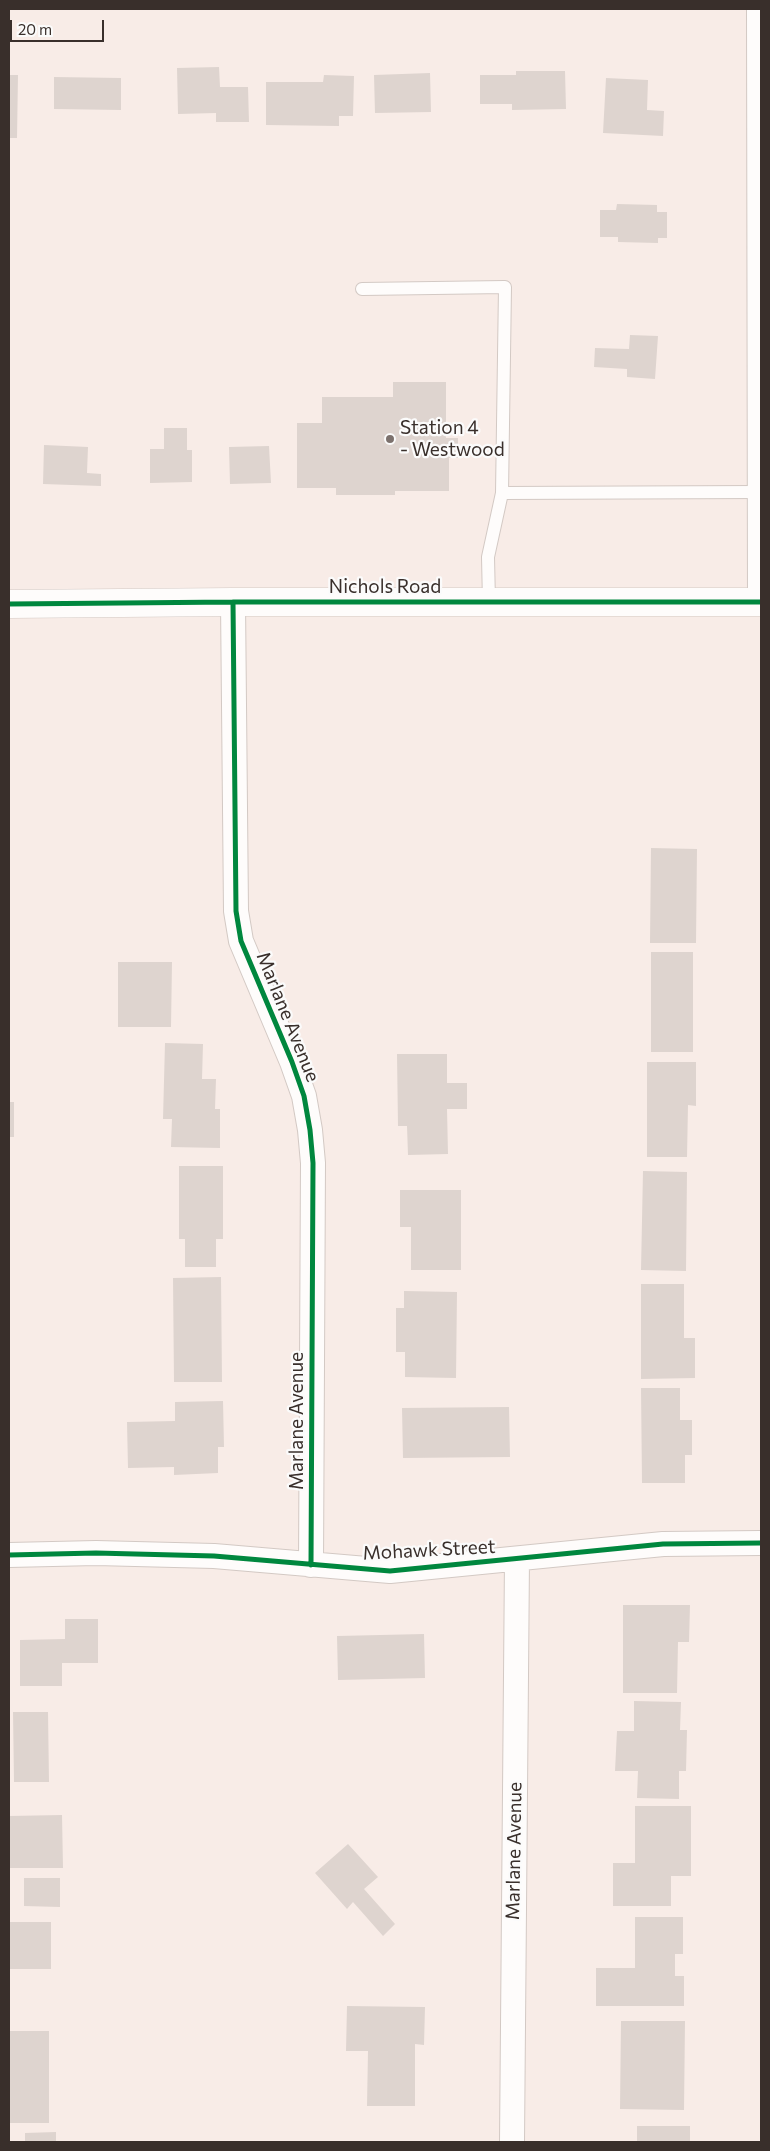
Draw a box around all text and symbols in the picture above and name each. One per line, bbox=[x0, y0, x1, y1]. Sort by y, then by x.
scale bar bbox=[12, 10, 106, 42]
text: 20 m bbox=[18, 20, 52, 38]
place label: Station 4 - Westwood bbox=[400, 417, 505, 461]
marker: Station 4 - Westwood bbox=[384, 433, 396, 445]
street label: Nichols Road bbox=[329, 576, 441, 598]
street label: Marlane Avenue bbox=[252, 949, 324, 1085]
street label: Marlane Avenue bbox=[286, 1352, 308, 1490]
street label: Mohawk Street bbox=[362, 1535, 496, 1565]
street label: Marlane Avenue bbox=[501, 1782, 527, 1920]

